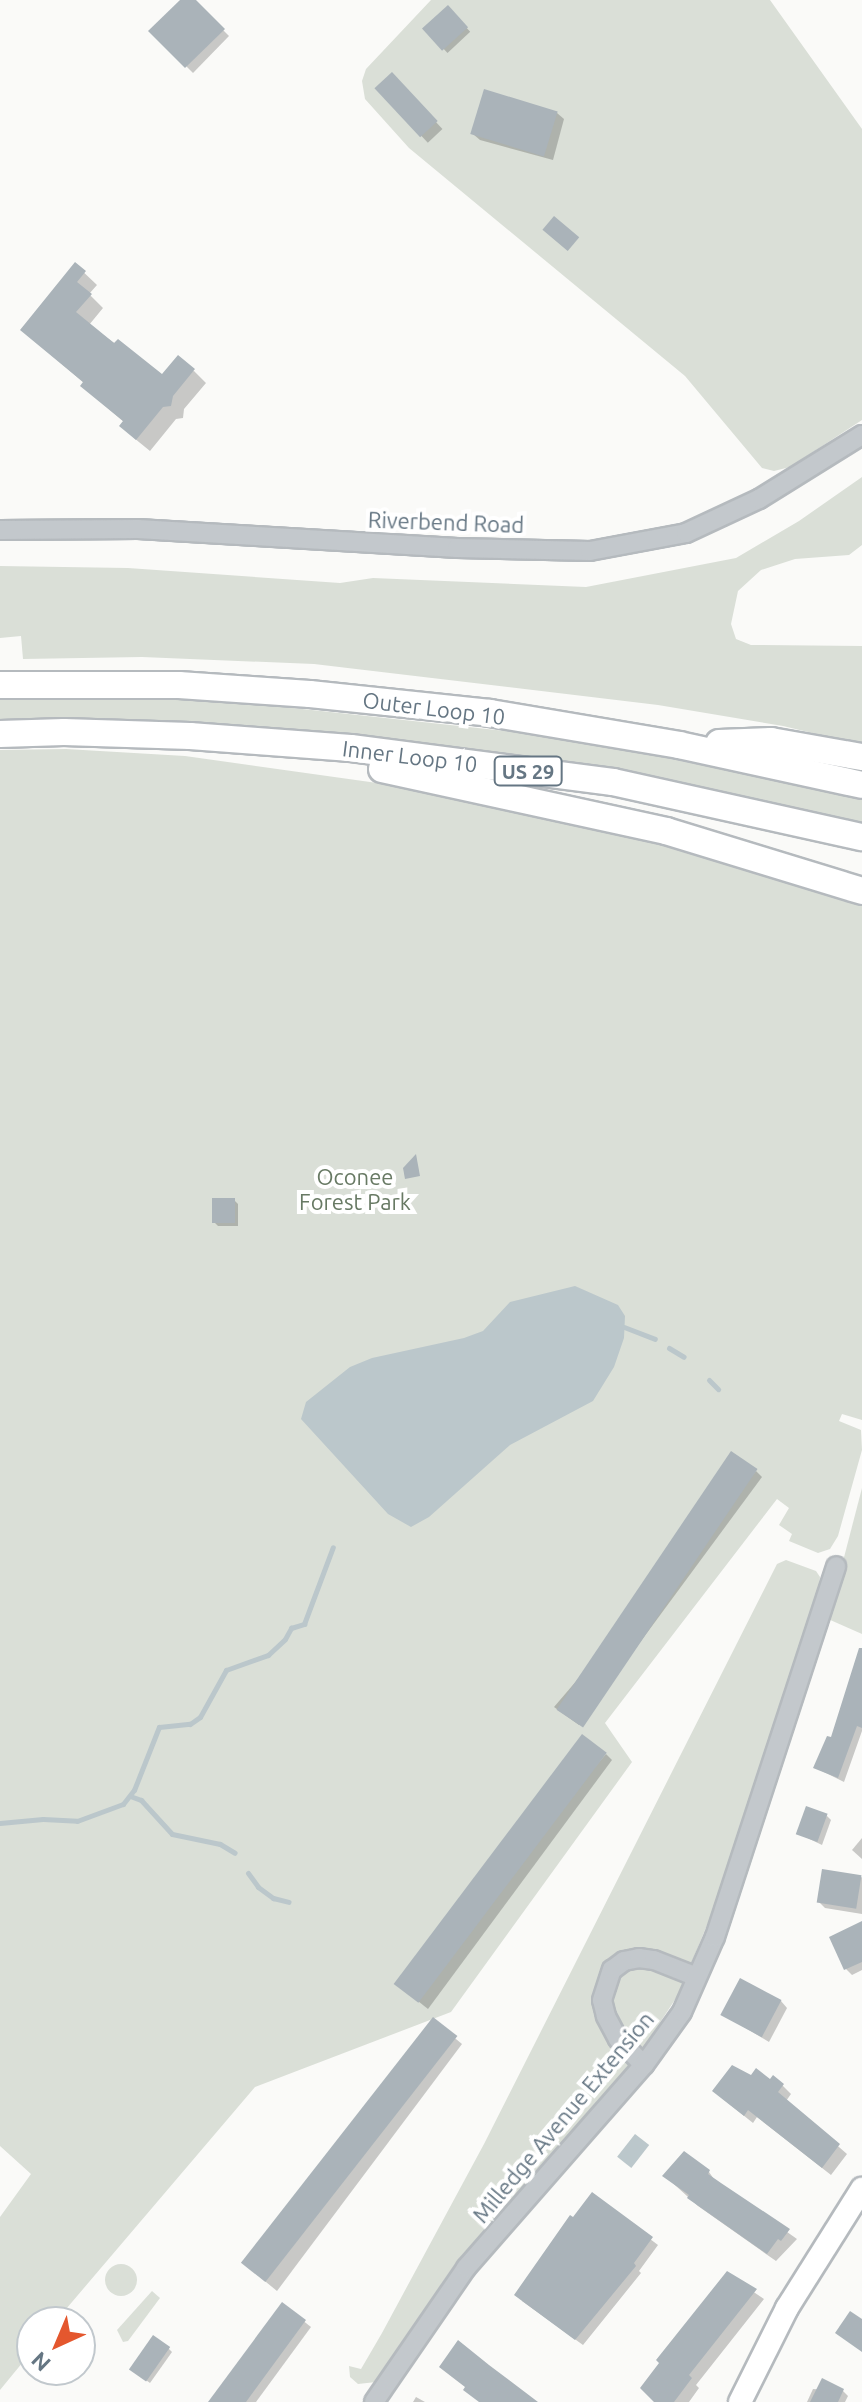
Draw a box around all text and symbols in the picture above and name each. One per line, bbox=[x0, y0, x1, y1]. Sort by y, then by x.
street label: Riverbend Road bbox=[367, 506, 525, 538]
street label: Outer Loop 10 bbox=[361, 686, 507, 730]
street label: Inner Loop 10 bbox=[341, 735, 479, 777]
road number: US 29 bbox=[492, 755, 564, 787]
park label: Oconee Forest Park bbox=[299, 1163, 411, 1214]
street label: Milledge Avenue Extension bbox=[467, 2006, 659, 2228]
north arrow bbox=[16, 2306, 96, 2386]
text: N bbox=[26, 2347, 55, 2377]

